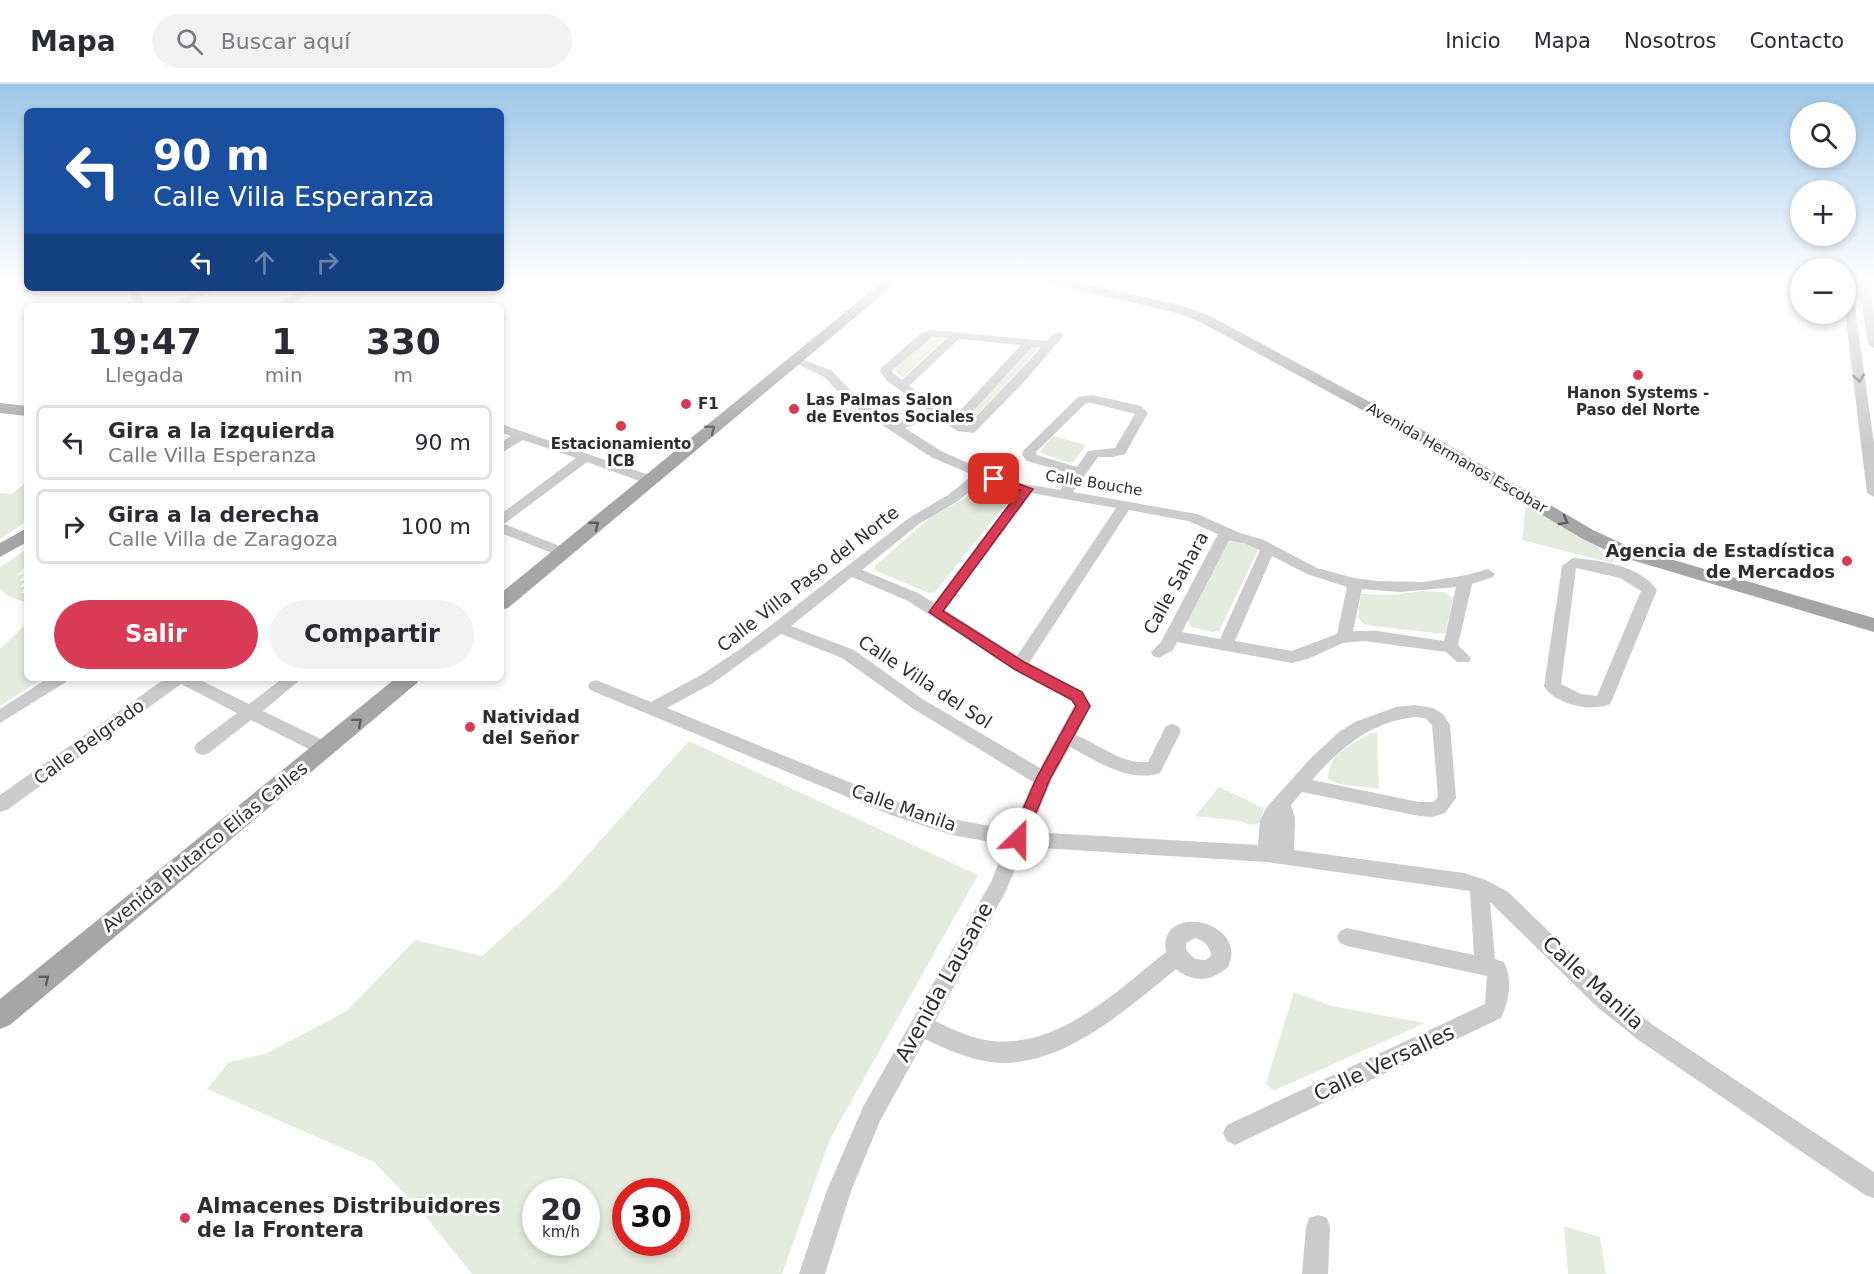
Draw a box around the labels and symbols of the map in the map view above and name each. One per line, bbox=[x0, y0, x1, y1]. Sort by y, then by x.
marker: Hanon Systems - Paso del Norte bbox=[1631, 368, 1645, 382]
one-way arrow bbox=[1852, 373, 1864, 382]
place label: Hanon Systems - Paso del Norte bbox=[1567, 384, 1709, 419]
place label: Las Palmas Salon de Eventos Sociales bbox=[806, 391, 974, 426]
place label: F1 bbox=[698, 395, 719, 413]
marker: F1 bbox=[679, 397, 693, 411]
street label: Avenida Hermanos Escobar bbox=[1363, 399, 1551, 518]
marker: Las Palmas Salon de Eventos Sociales bbox=[787, 402, 801, 416]
marker: Estacionamiento ICB bbox=[614, 419, 628, 433]
one-way arrow bbox=[705, 426, 716, 437]
place label: Estacionamiento ICB bbox=[551, 435, 691, 470]
pin bbox=[968, 453, 1019, 504]
street label: Calle Bouche bbox=[1044, 466, 1144, 500]
street label: Calle Villa Paso del Norte bbox=[713, 501, 903, 656]
one-way arrow bbox=[1558, 514, 1568, 525]
one-way arrow bbox=[588, 521, 599, 532]
street label: Calle Sahara bbox=[1139, 528, 1212, 638]
place label: Agencia de Estadística de Mercados bbox=[1605, 540, 1835, 582]
marker: Agencia de Estadística de Mercados bbox=[1840, 554, 1854, 568]
street label: Calle Villa del Sol bbox=[855, 631, 996, 733]
street label: Calle Belgrado bbox=[29, 695, 148, 789]
place label: Natividad del Señor bbox=[482, 706, 580, 748]
one-way arrow bbox=[351, 718, 362, 729]
marker: Natividad del Señor bbox=[463, 720, 477, 734]
street label: Avenida Plutarco Elías Calles bbox=[98, 757, 312, 936]
street label: Calle Manila bbox=[849, 780, 959, 835]
position arrow bbox=[986, 807, 1050, 871]
street label: Avenida Lausane bbox=[890, 898, 998, 1066]
street label: Calle Manila bbox=[1538, 931, 1648, 1035]
one-way arrow bbox=[38, 975, 49, 986]
street label: Calle Versalles bbox=[1310, 1020, 1458, 1106]
speed limit sign: 30 bbox=[612, 1178, 690, 1256]
place label: Almacenes Distribuidores de la Frontera bbox=[197, 1194, 501, 1242]
marker: Almacenes Distribuidores de la Frontera bbox=[178, 1211, 192, 1225]

